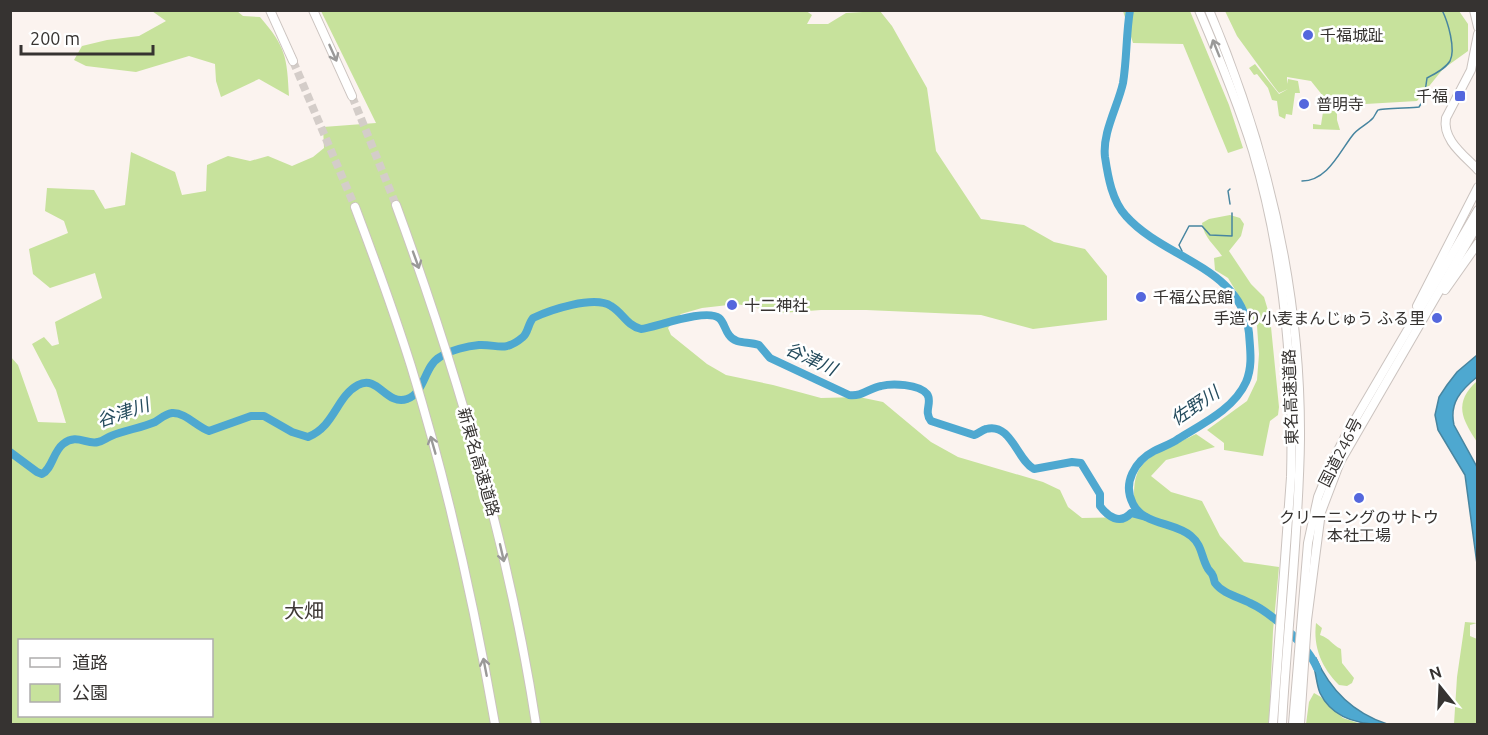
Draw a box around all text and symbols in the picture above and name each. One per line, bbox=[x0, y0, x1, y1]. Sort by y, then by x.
scale bar bbox=[21, 18, 153, 56]
place label: 千福城趾 bbox=[1320, 26, 1384, 44]
text: 200 m bbox=[30, 28, 80, 48]
marker: 千福城趾 bbox=[1301, 28, 1315, 42]
one-way arrow bbox=[1210, 40, 1221, 58]
one-way arrow bbox=[327, 44, 339, 62]
place label: 千福 bbox=[1416, 87, 1448, 105]
marker: 千福 bbox=[1453, 89, 1467, 103]
place label: 普明寺 bbox=[1316, 95, 1364, 113]
marker: 普明寺 bbox=[1297, 97, 1311, 111]
one-way arrow bbox=[412, 250, 423, 269]
place label: 千福公民館 bbox=[1153, 288, 1233, 306]
marker: 千福公民館 bbox=[1134, 290, 1148, 304]
place label: 十二神社 bbox=[744, 296, 808, 314]
marker: 十二神社 bbox=[725, 298, 739, 312]
place label: 手造り小麦まんじゅう ふる里 bbox=[1213, 309, 1425, 327]
marker: 手造り小麦まんじゅう ふる里 bbox=[1430, 311, 1444, 325]
water label: 谷津川 bbox=[783, 338, 842, 379]
street label: 東名高速道路 bbox=[1279, 349, 1301, 445]
water label: 佐野川 bbox=[1166, 381, 1224, 429]
water label: 谷津川 bbox=[94, 393, 153, 430]
street label: 新東名高速道路 bbox=[455, 406, 503, 518]
street label: 国道246号 bbox=[1315, 414, 1365, 490]
one-way arrow bbox=[426, 436, 438, 455]
marker: クリーニングのサトウ 本社工場 bbox=[1352, 491, 1366, 505]
place label: クリーニングのサトウ 本社工場 bbox=[1279, 508, 1439, 544]
one-way arrow bbox=[497, 543, 509, 562]
district label: 大畑 bbox=[284, 599, 324, 622]
legend bbox=[18, 639, 213, 717]
text: 道路 bbox=[72, 652, 108, 672]
north arrow bbox=[1410, 657, 1470, 717]
one-way arrow bbox=[479, 658, 490, 677]
text: N bbox=[1427, 662, 1444, 683]
text: 公園 bbox=[72, 682, 108, 702]

